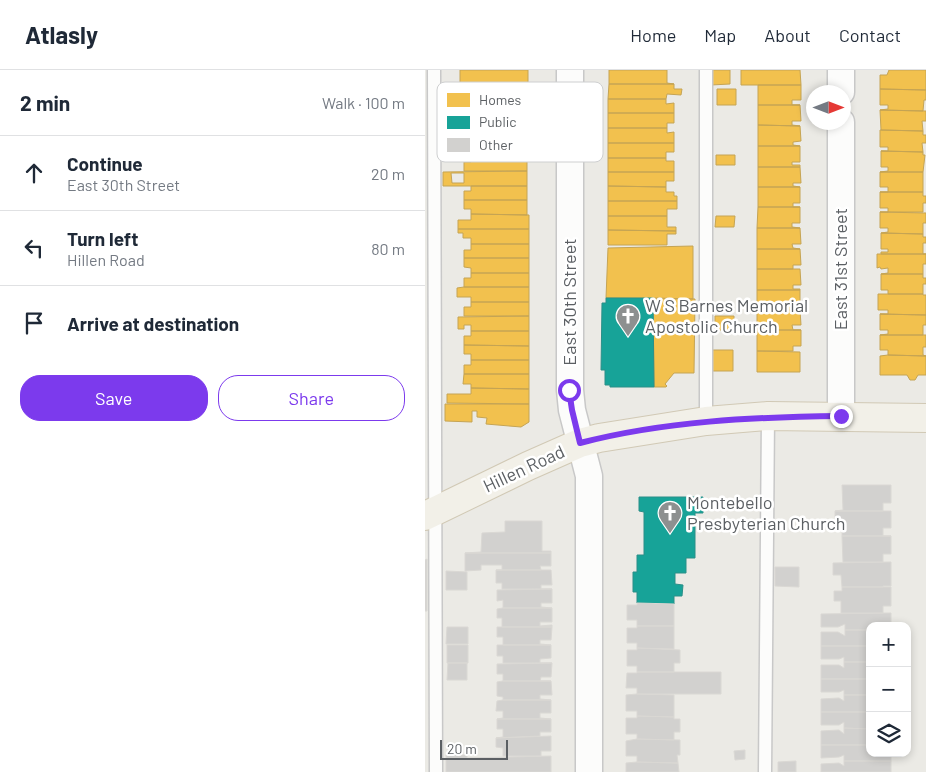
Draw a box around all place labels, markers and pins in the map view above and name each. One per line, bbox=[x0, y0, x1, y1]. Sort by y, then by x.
place label: W S Barnes Memorial Apostolic Church bbox=[645, 294, 808, 337]
church icon: W S Barnes Memorial Apostolic Church bbox=[615, 303, 641, 337]
place label: Montebello Presbyterian Church bbox=[687, 491, 846, 534]
church icon: Montebello Presbyterian Church bbox=[657, 500, 683, 534]

